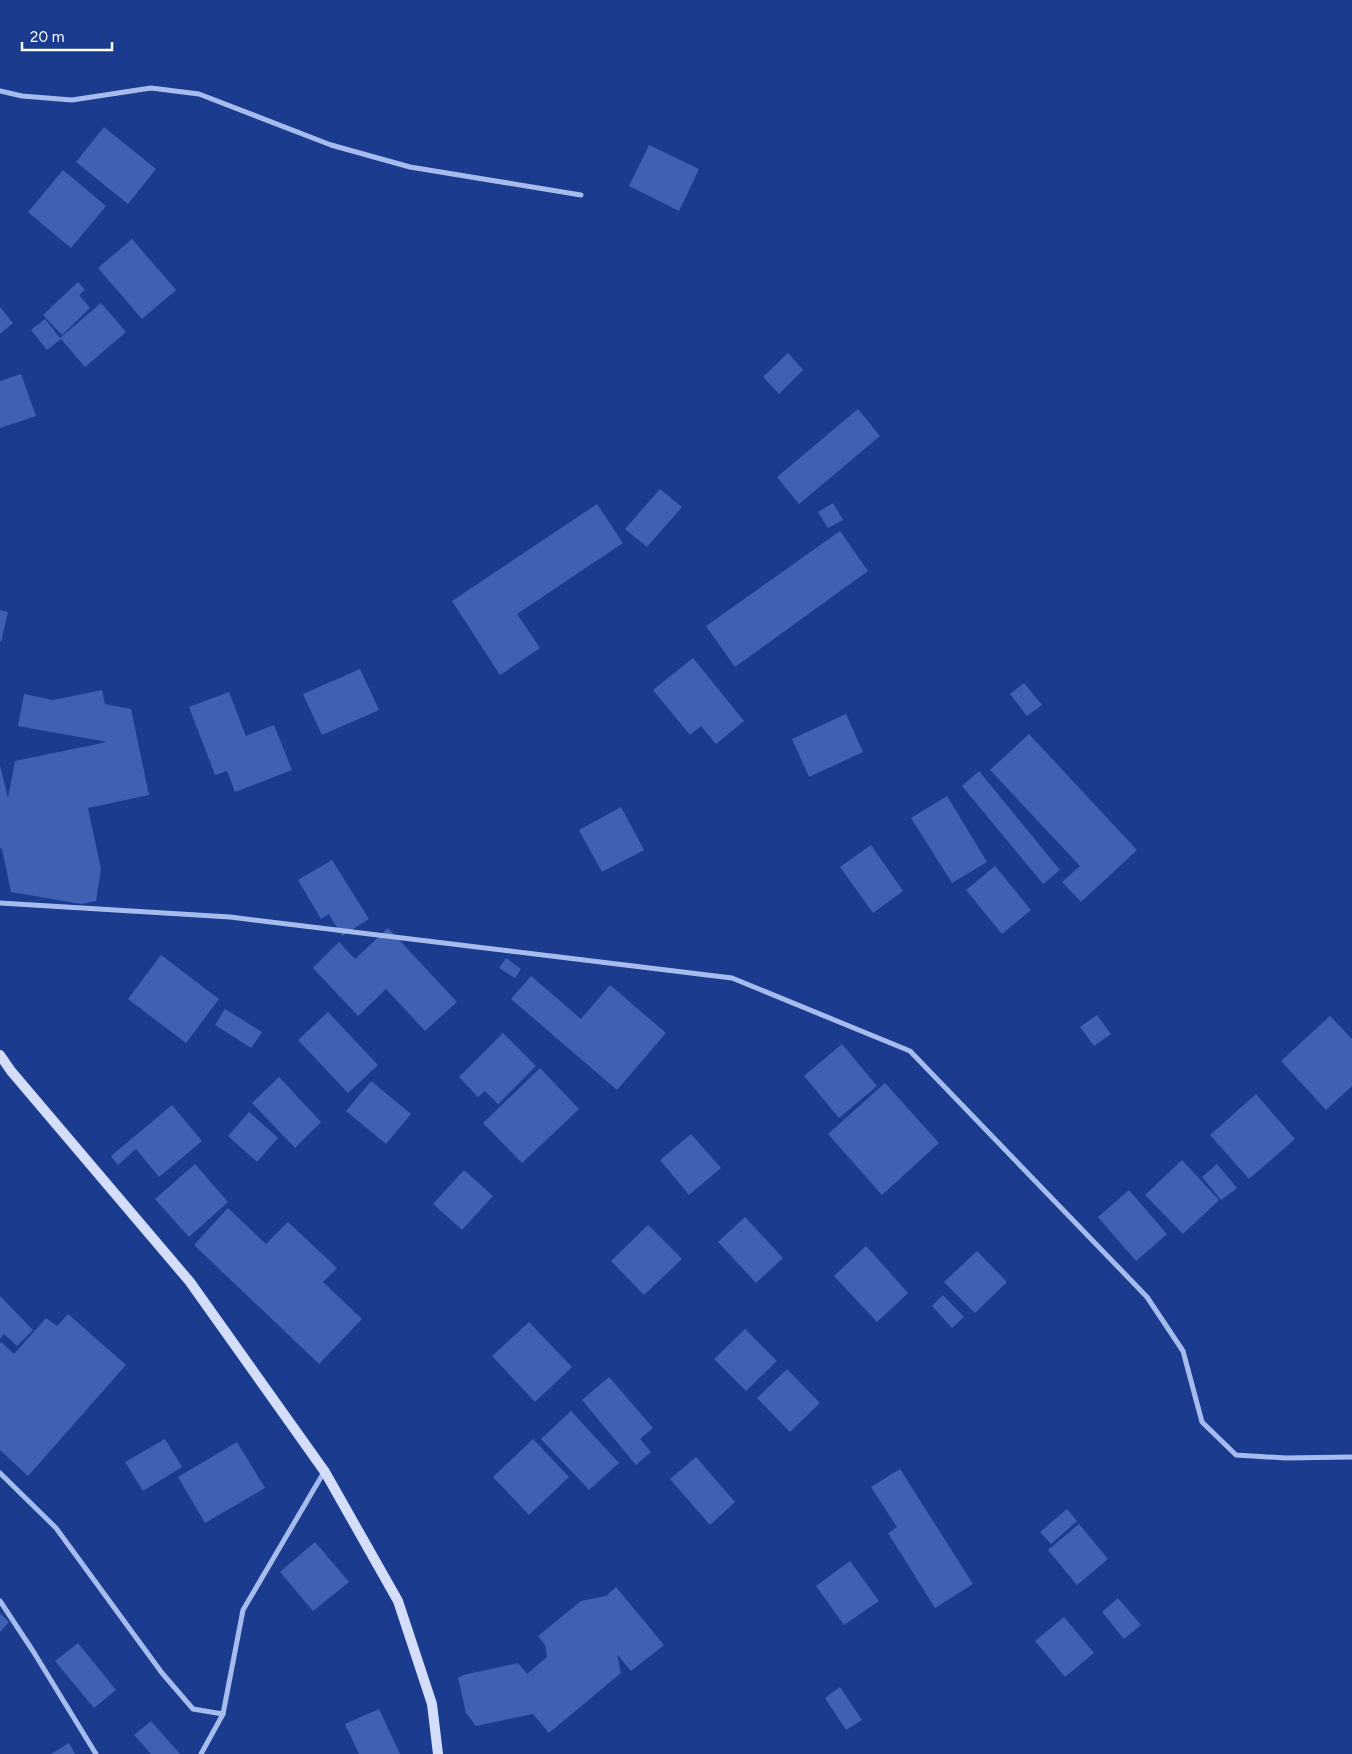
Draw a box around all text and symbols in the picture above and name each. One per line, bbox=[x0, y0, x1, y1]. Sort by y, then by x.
scale bar bbox=[22, 20, 112, 52]
text: 20 m bbox=[30, 28, 64, 46]

